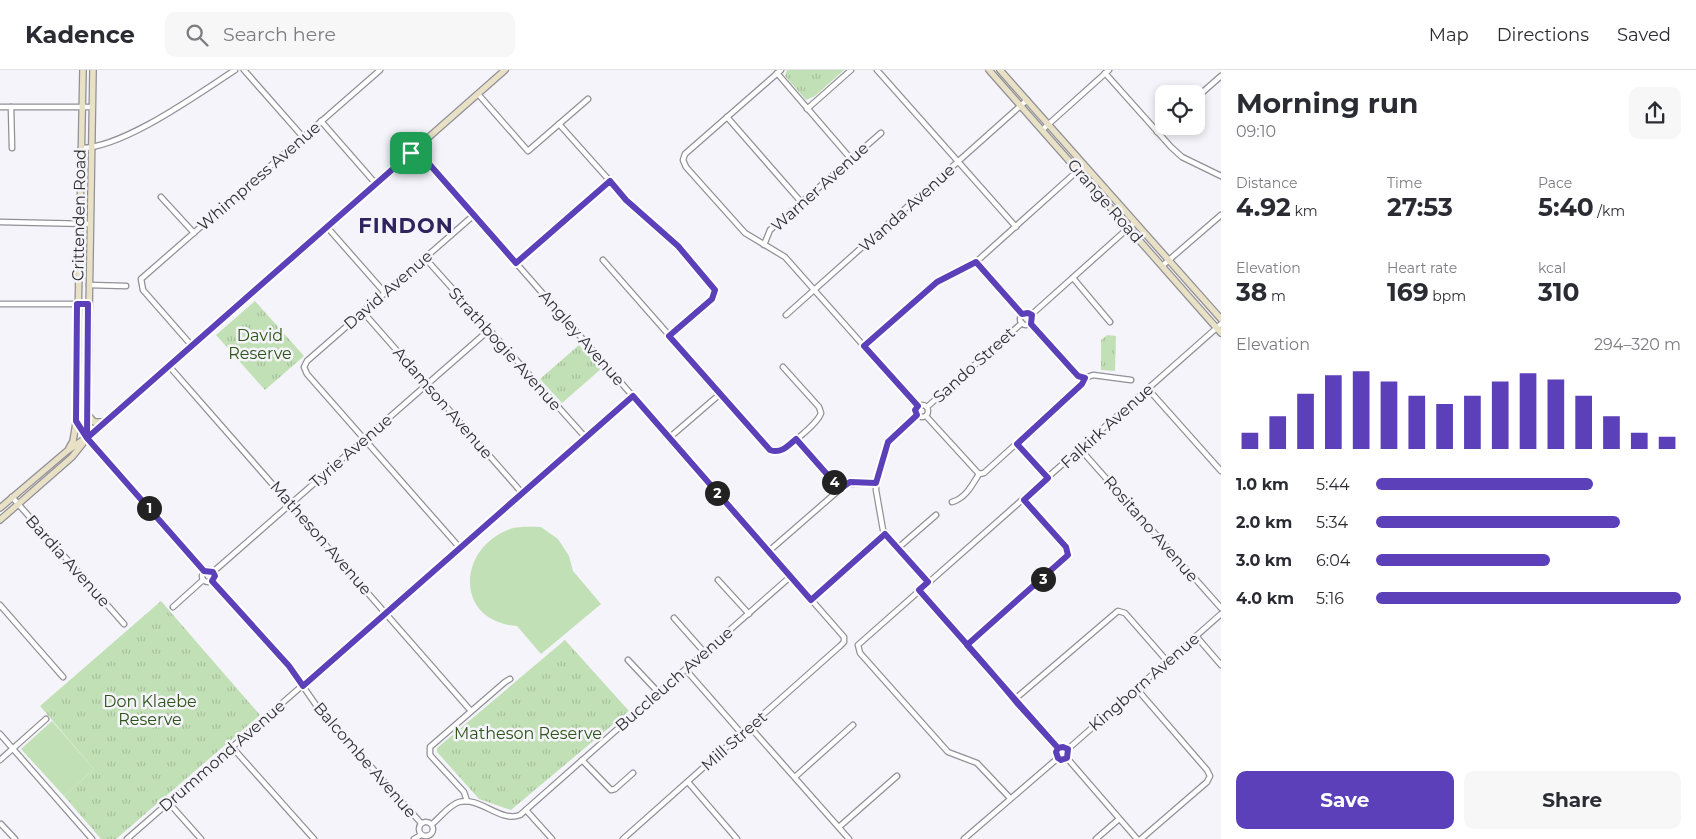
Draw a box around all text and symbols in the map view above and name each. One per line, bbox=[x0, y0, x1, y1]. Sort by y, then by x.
search box bbox=[165, 12, 515, 57]
text: Kadence bbox=[25, 20, 135, 49]
icon: search bbox=[183, 21, 211, 49]
text: Search here bbox=[223, 23, 336, 46]
text: Map bbox=[1429, 24, 1469, 46]
text: Directions bbox=[1497, 24, 1589, 46]
text: Saved bbox=[1617, 24, 1671, 46]
map controls bbox=[1155, 85, 1205, 135]
button: locate bbox=[1155, 85, 1205, 135]
text: Morning run bbox=[1236, 86, 1418, 120]
button: share bbox=[1629, 87, 1681, 139]
street label: Whimpress Avenue bbox=[194, 117, 324, 235]
text: 09:10 bbox=[1236, 122, 1276, 141]
pin bbox=[390, 132, 432, 174]
street label: Warner Avenue bbox=[768, 138, 872, 236]
icon: arrive bbox=[397, 139, 425, 167]
street label: Crittenden Road bbox=[68, 149, 90, 281]
street label: Grange Road bbox=[1063, 155, 1147, 247]
street label: Wanda Avenue bbox=[855, 160, 959, 256]
text: Distance bbox=[1236, 174, 1298, 192]
text: Time bbox=[1387, 174, 1422, 192]
text: Pace bbox=[1538, 174, 1572, 192]
text: 4.92 bbox=[1236, 192, 1291, 222]
text: 27:53 bbox=[1387, 192, 1453, 222]
text: 5:40 bbox=[1538, 192, 1594, 222]
text: km bbox=[1291, 202, 1318, 220]
text: /km bbox=[1594, 202, 1625, 220]
district label: FINDON bbox=[358, 213, 454, 238]
street label: David Avenue bbox=[340, 246, 436, 334]
text: Elevation bbox=[1236, 259, 1301, 277]
text: Heart rate bbox=[1387, 259, 1457, 277]
text: kcal bbox=[1538, 259, 1566, 277]
text: 38 bbox=[1236, 277, 1267, 307]
text: 169 bbox=[1387, 277, 1429, 307]
text: 310 bbox=[1538, 277, 1580, 307]
street label: Strathbogie Avenue bbox=[445, 283, 565, 415]
street label: Angley Avenue bbox=[535, 286, 629, 390]
text: m bbox=[1267, 287, 1286, 305]
text: bpm bbox=[1429, 287, 1466, 305]
street label: Sando Street bbox=[929, 323, 1019, 407]
park label: David Reserve bbox=[228, 326, 292, 363]
text: Elevation bbox=[1236, 335, 1310, 354]
text: 294–320 m bbox=[1594, 335, 1681, 354]
street label: Adamson Avenue bbox=[389, 343, 497, 463]
street label: Falkirk Avenue bbox=[1057, 380, 1157, 472]
street label: Tyrie Avenue bbox=[306, 410, 396, 492]
pin: 4 bbox=[822, 470, 846, 494]
street label: Rositano Avenue bbox=[1100, 472, 1202, 586]
text: 4 bbox=[830, 473, 839, 491]
text: 1.0 km bbox=[1236, 475, 1289, 494]
text: 5:44 bbox=[1316, 475, 1350, 494]
street label: Matheson Avenue bbox=[266, 477, 376, 599]
pin: 2 bbox=[704, 480, 730, 506]
text: 2 bbox=[713, 484, 722, 502]
pin: 1 bbox=[136, 496, 162, 520]
text: 1 bbox=[147, 499, 152, 517]
street label: Bardia Avenue bbox=[22, 511, 114, 611]
text: 2.0 km bbox=[1236, 513, 1292, 532]
text: 5:34 bbox=[1316, 513, 1348, 532]
text: 3.0 km bbox=[1236, 551, 1292, 570]
text: 6:04 bbox=[1316, 551, 1350, 570]
pin: 3 bbox=[1030, 566, 1056, 592]
text: 3 bbox=[1039, 570, 1048, 588]
text: 4.0 km bbox=[1236, 589, 1294, 608]
text: 5:16 bbox=[1316, 589, 1344, 608]
street label: Buccleuch Avenue bbox=[611, 623, 737, 735]
street label: Kingborn Avenue bbox=[1085, 629, 1203, 735]
park label: Don Klaebe Reserve bbox=[103, 692, 197, 729]
street label: Drummond Avenue bbox=[155, 696, 289, 816]
street label: Balcombe Avenue bbox=[310, 698, 420, 822]
street label: Mill Street bbox=[697, 707, 771, 775]
park label: Matheson Reserve bbox=[454, 724, 602, 743]
button: Save bbox=[1236, 771, 1454, 829]
button: Share bbox=[1464, 771, 1681, 829]

